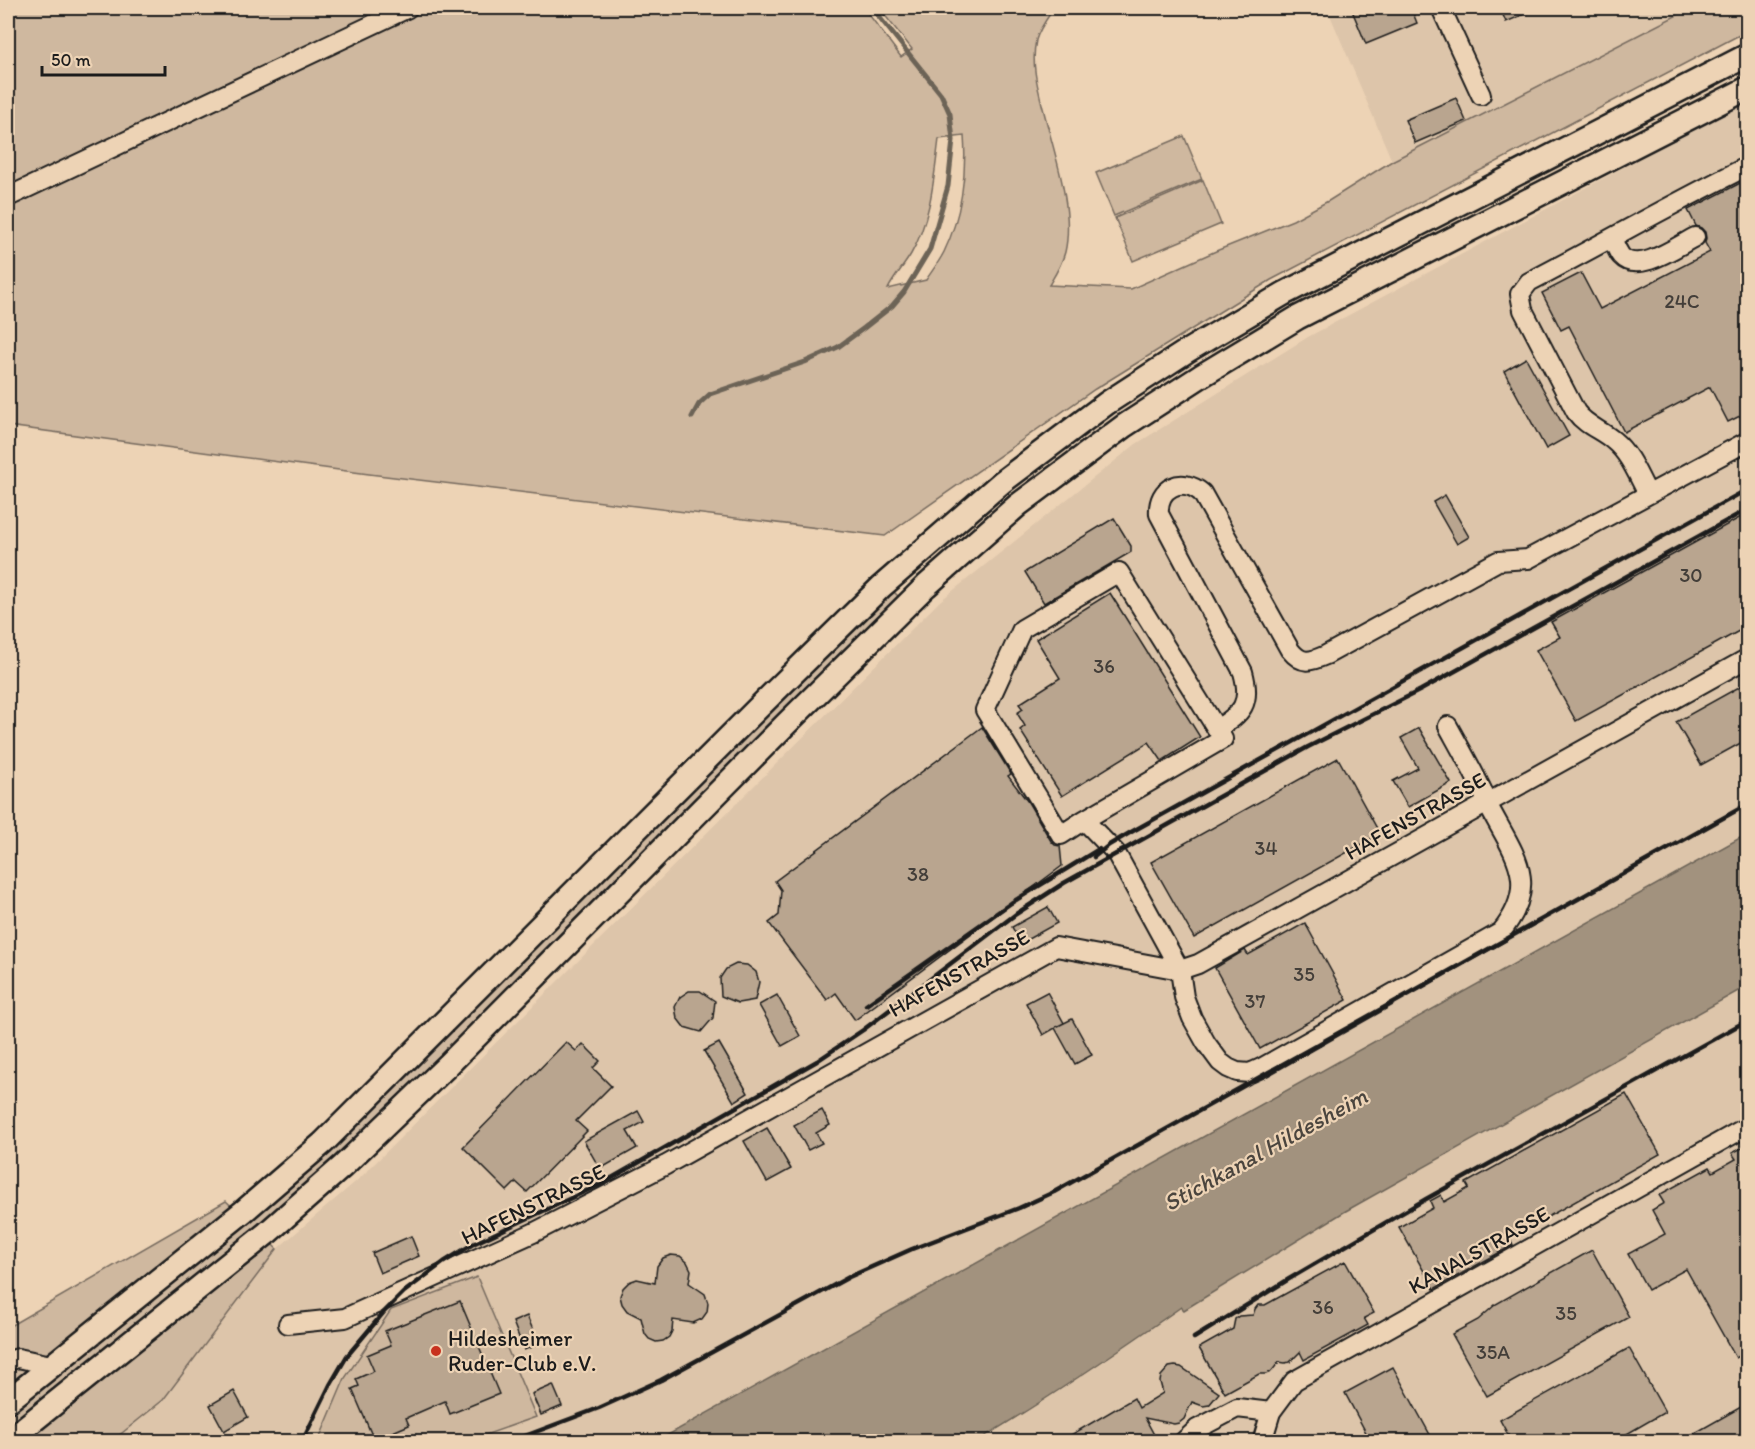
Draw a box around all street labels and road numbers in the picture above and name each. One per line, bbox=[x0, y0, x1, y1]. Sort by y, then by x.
street label: HAFENSTRASSE bbox=[1340, 766, 1490, 866]
street label: HAFENSTRASSE bbox=[884, 923, 1034, 1023]
street label: HAFENSTRASSE bbox=[456, 1157, 610, 1251]
street label: KANALSTRASSE bbox=[1404, 1200, 1554, 1300]

